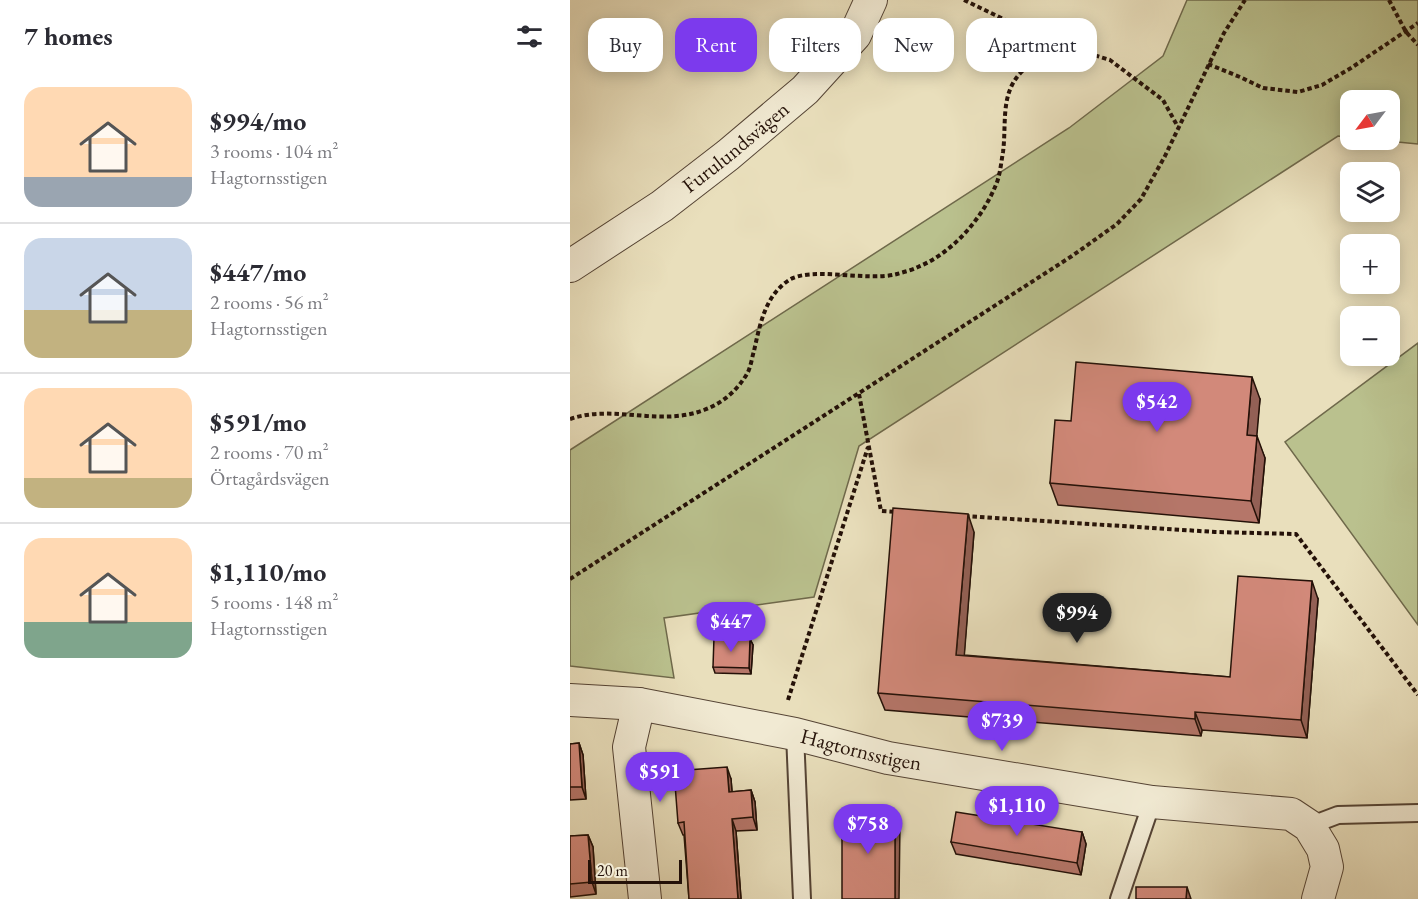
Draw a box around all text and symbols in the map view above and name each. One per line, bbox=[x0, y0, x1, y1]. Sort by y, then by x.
chip: Buy bbox=[588, 18, 663, 72]
chip: Rent bbox=[675, 18, 757, 72]
chip: Filters bbox=[769, 18, 861, 72]
chip: New bbox=[873, 18, 954, 72]
chip: Apartment bbox=[966, 18, 1097, 72]
text: 7 homes bbox=[24, 19, 113, 53]
icon: filters bbox=[513, 20, 546, 53]
north arrow bbox=[1340, 90, 1400, 150]
map controls bbox=[1340, 90, 1400, 366]
street label: Furulundsvägen bbox=[676, 95, 794, 199]
text: $994/mo bbox=[210, 104, 306, 138]
icon: home bbox=[72, 111, 144, 183]
text: 3 rooms · 104 m² bbox=[210, 138, 338, 164]
button: layers bbox=[1340, 162, 1400, 222]
text: Hagtornsstigen bbox=[210, 164, 327, 190]
button: + bbox=[1340, 234, 1400, 294]
text: $447/mo bbox=[210, 255, 306, 289]
icon: home bbox=[72, 262, 144, 334]
text: 2 rooms · 56 m² bbox=[210, 289, 329, 315]
button: − bbox=[1340, 306, 1400, 366]
text: Hagtornsstigen bbox=[210, 315, 327, 341]
pin: $542 bbox=[1121, 382, 1193, 433]
text: $542 bbox=[1137, 388, 1177, 414]
text: $591/mo bbox=[210, 405, 306, 439]
icon: home bbox=[72, 412, 144, 484]
text: 2 rooms · 70 m² bbox=[210, 439, 329, 465]
text: Örtagårdsvägen bbox=[210, 465, 330, 491]
text: $1,110/mo bbox=[210, 555, 326, 589]
icon: home bbox=[72, 562, 144, 634]
text: 5 rooms · 148 m² bbox=[210, 589, 338, 615]
pin: $994 bbox=[1041, 593, 1113, 644]
text: $994 bbox=[1057, 599, 1097, 625]
pin: $447 bbox=[695, 602, 767, 653]
text: $447 bbox=[711, 608, 751, 634]
text: Hagtornsstigen bbox=[210, 615, 327, 641]
pin: $739 bbox=[966, 701, 1038, 752]
text: $739 bbox=[982, 707, 1022, 733]
street label: Hagtornsstigen bbox=[798, 722, 924, 776]
pin: $591 bbox=[624, 752, 696, 803]
text: $591 bbox=[640, 758, 680, 784]
pin: $1,110 bbox=[968, 786, 1066, 837]
text: $1,110 bbox=[989, 792, 1045, 818]
pin: $758 bbox=[832, 804, 904, 855]
text: $758 bbox=[848, 810, 888, 836]
scale bar bbox=[588, 857, 682, 884]
text: 20 m bbox=[597, 860, 628, 881]

